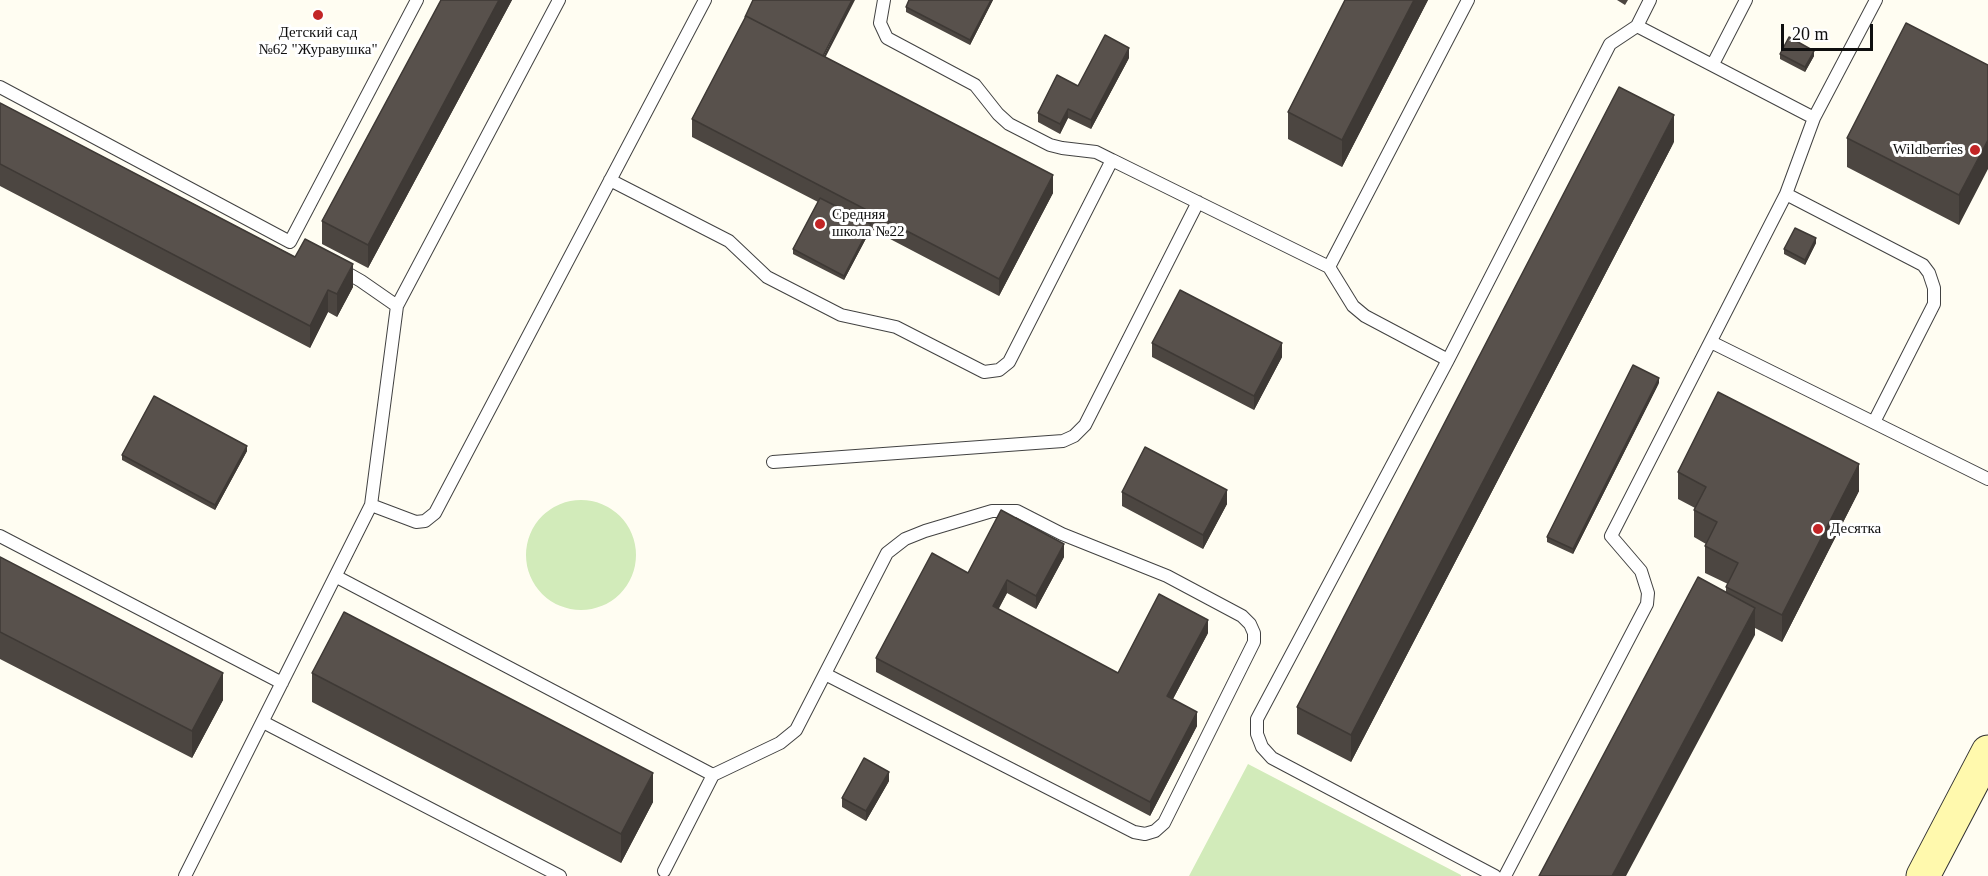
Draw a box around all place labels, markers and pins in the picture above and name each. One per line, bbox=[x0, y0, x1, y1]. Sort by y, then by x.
marker: Детский сад №62 "Журавушка" bbox=[311, 8, 325, 22]
place label: Детский сад №62 "Журавушка" bbox=[258, 24, 378, 59]
place label: Wildberries bbox=[1893, 141, 1963, 159]
marker: Wildberries bbox=[1968, 143, 1982, 157]
place label: Средняя школа №22 bbox=[832, 206, 905, 241]
marker: Средняя школа №22 bbox=[813, 217, 827, 231]
place label: Десятка bbox=[1830, 520, 1881, 538]
marker: Десятка bbox=[1811, 522, 1825, 536]

